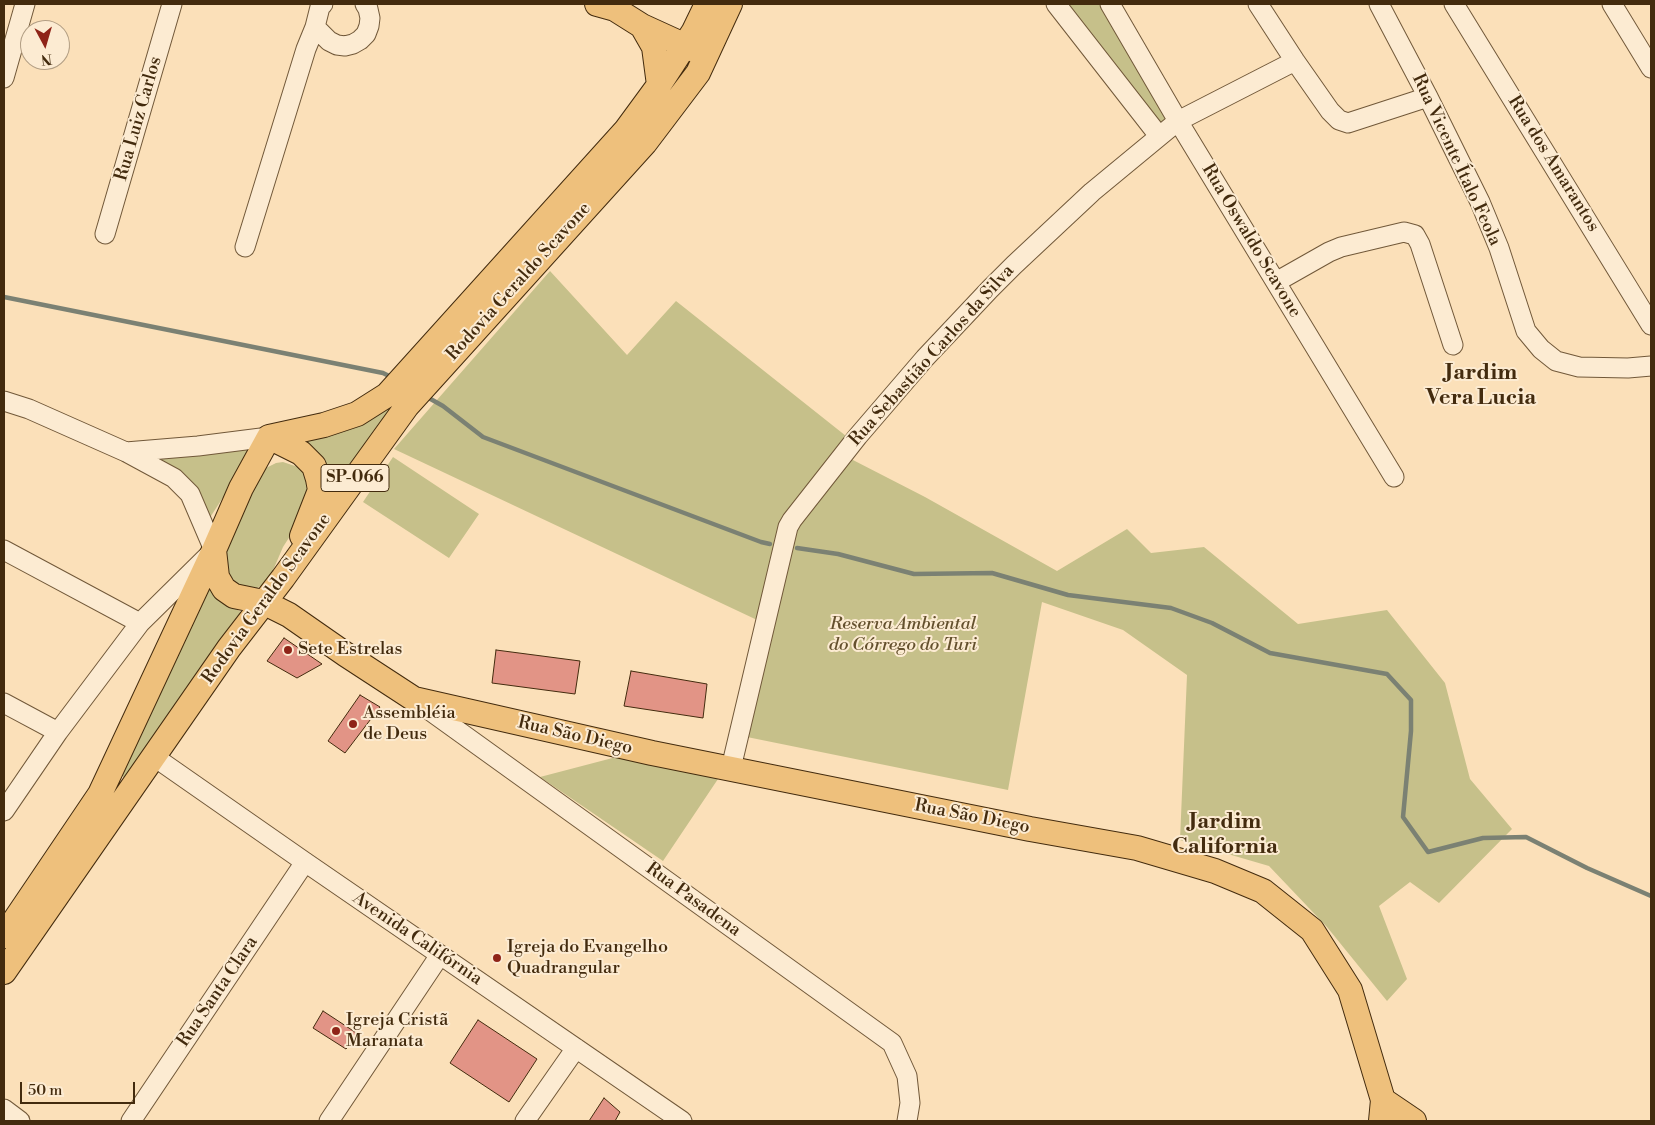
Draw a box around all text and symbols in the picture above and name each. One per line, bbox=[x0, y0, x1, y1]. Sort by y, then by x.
north arrow bbox=[20, 20, 70, 70]
text: N bbox=[40, 49, 53, 68]
street label: Rua Luiz Carlos bbox=[111, 54, 167, 184]
street label: Rua Vicente Ítalo Feola bbox=[1407, 71, 1505, 249]
street label: Rua dos Amarantos bbox=[1502, 92, 1604, 236]
street label: Rua Oswaldo Scavone bbox=[1197, 160, 1305, 322]
street label: Rodovia Geraldo Scavone bbox=[442, 198, 596, 366]
street label: Rua Sebastião Carlos da Silva bbox=[845, 261, 1019, 451]
district label: Jardim Vera Lucia bbox=[1426, 361, 1536, 412]
road number: SP-066 bbox=[321, 464, 389, 492]
street label: Rodovia Geraldo Scavone bbox=[198, 510, 336, 688]
park label: Reserva Ambiental do Córrego do Turi bbox=[829, 614, 977, 656]
place label: Sete Estrelas bbox=[298, 639, 402, 661]
marker: Sete Estrelas bbox=[282, 644, 294, 656]
place label: Assembléia de Deus bbox=[363, 703, 456, 746]
street label: Rua São Diego bbox=[515, 712, 635, 760]
marker: Assembléia de Deus bbox=[347, 718, 359, 730]
street label: Rua São Diego bbox=[912, 795, 1032, 839]
district label: Jardim California bbox=[1172, 810, 1278, 861]
street label: Rua Pasadena bbox=[641, 858, 745, 942]
street label: Avenida Califórnia bbox=[348, 888, 486, 990]
street label: Rua Santa Clara bbox=[173, 933, 263, 1051]
place label: Igreja do Evangelho Quadrangular bbox=[507, 937, 668, 980]
marker: Igreja do Evangelho Quadrangular bbox=[491, 952, 503, 964]
place label: Igreja Cristã Maranata bbox=[346, 1010, 448, 1052]
marker: Igreja Cristã Maranata bbox=[330, 1025, 342, 1037]
scale bar bbox=[22, 1072, 138, 1104]
text: 50 m bbox=[28, 1081, 62, 1100]

